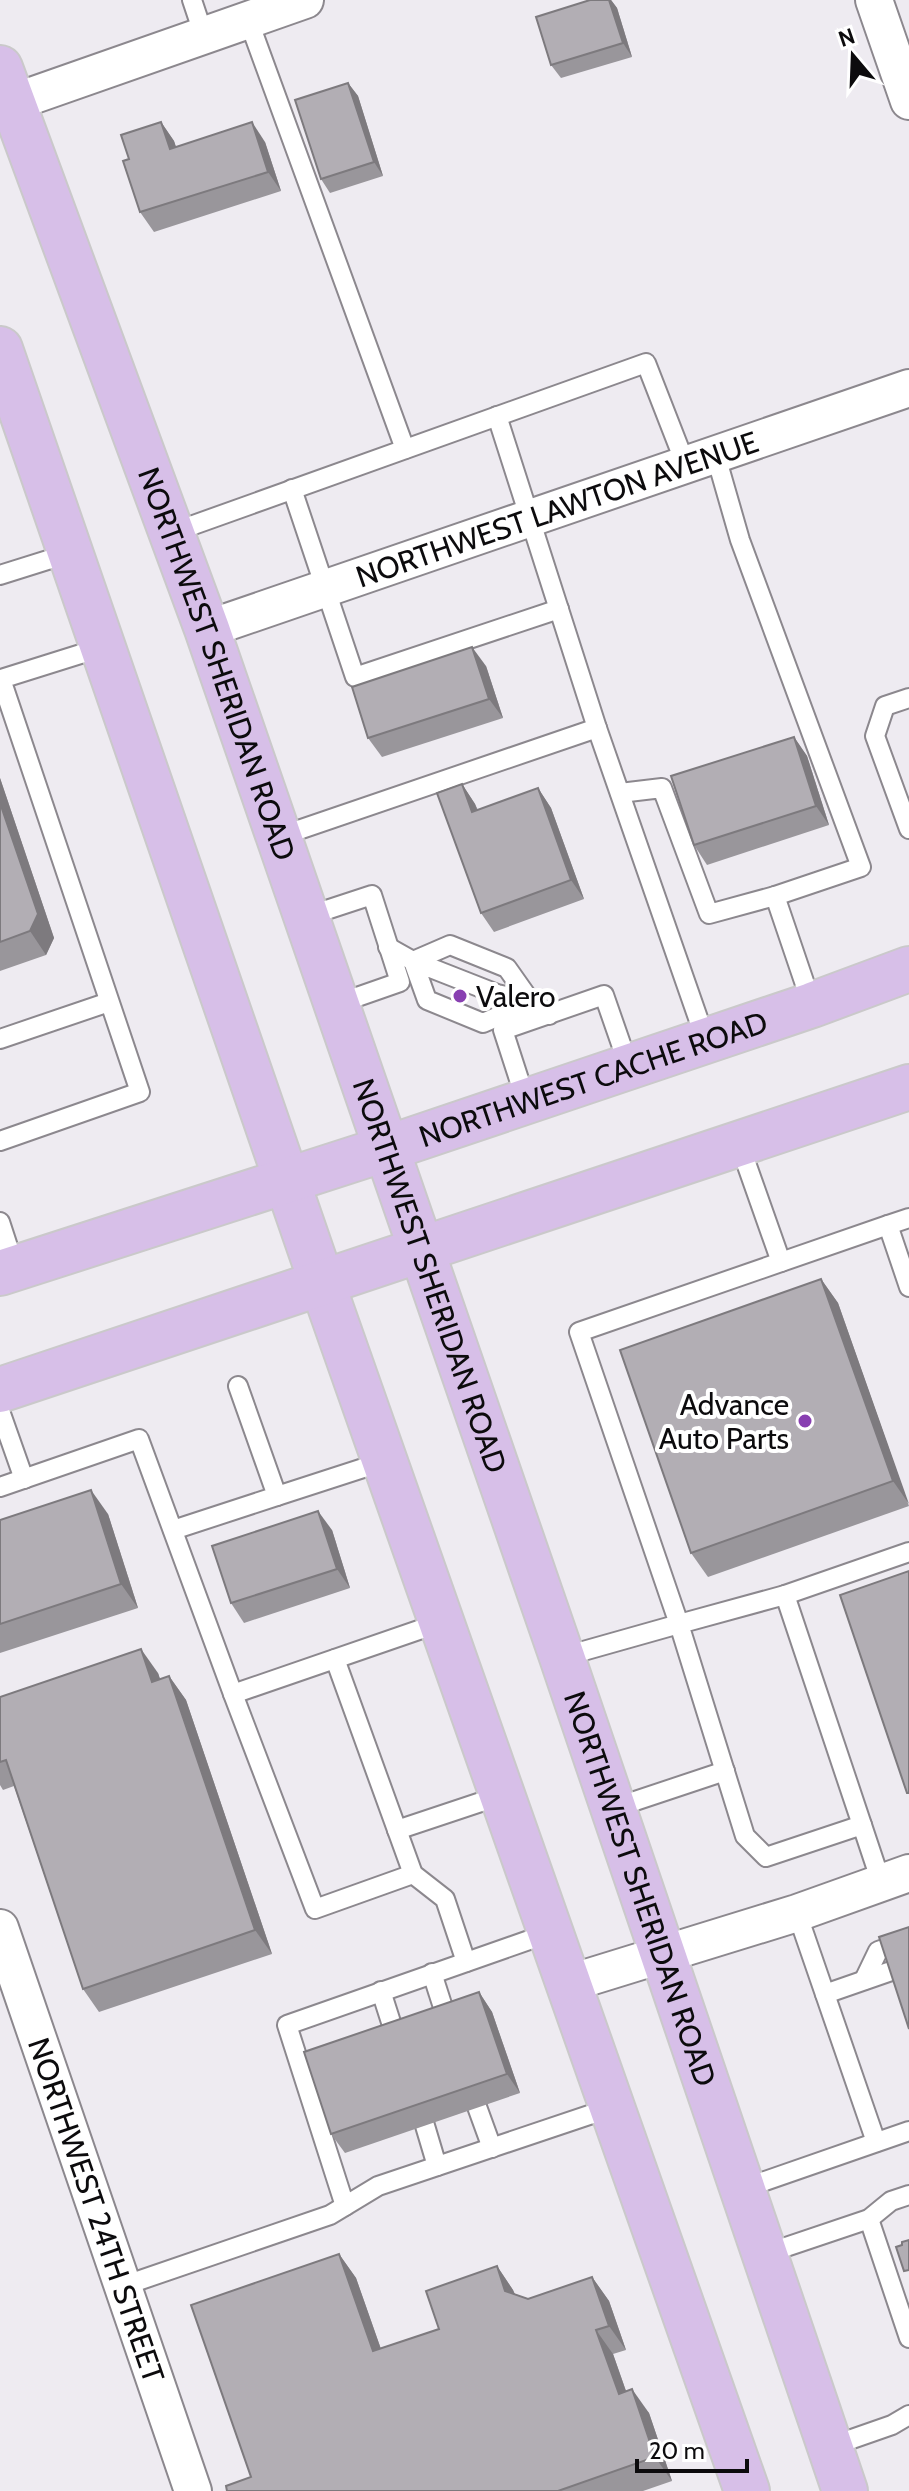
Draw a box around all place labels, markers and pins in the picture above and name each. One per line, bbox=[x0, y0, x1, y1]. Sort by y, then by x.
place label: Valero bbox=[476, 978, 555, 1015]
marker: Valero bbox=[451, 987, 469, 1005]
place label: Advance Auto Parts bbox=[659, 1386, 789, 1457]
marker: Advance Auto Parts bbox=[796, 1412, 814, 1430]

